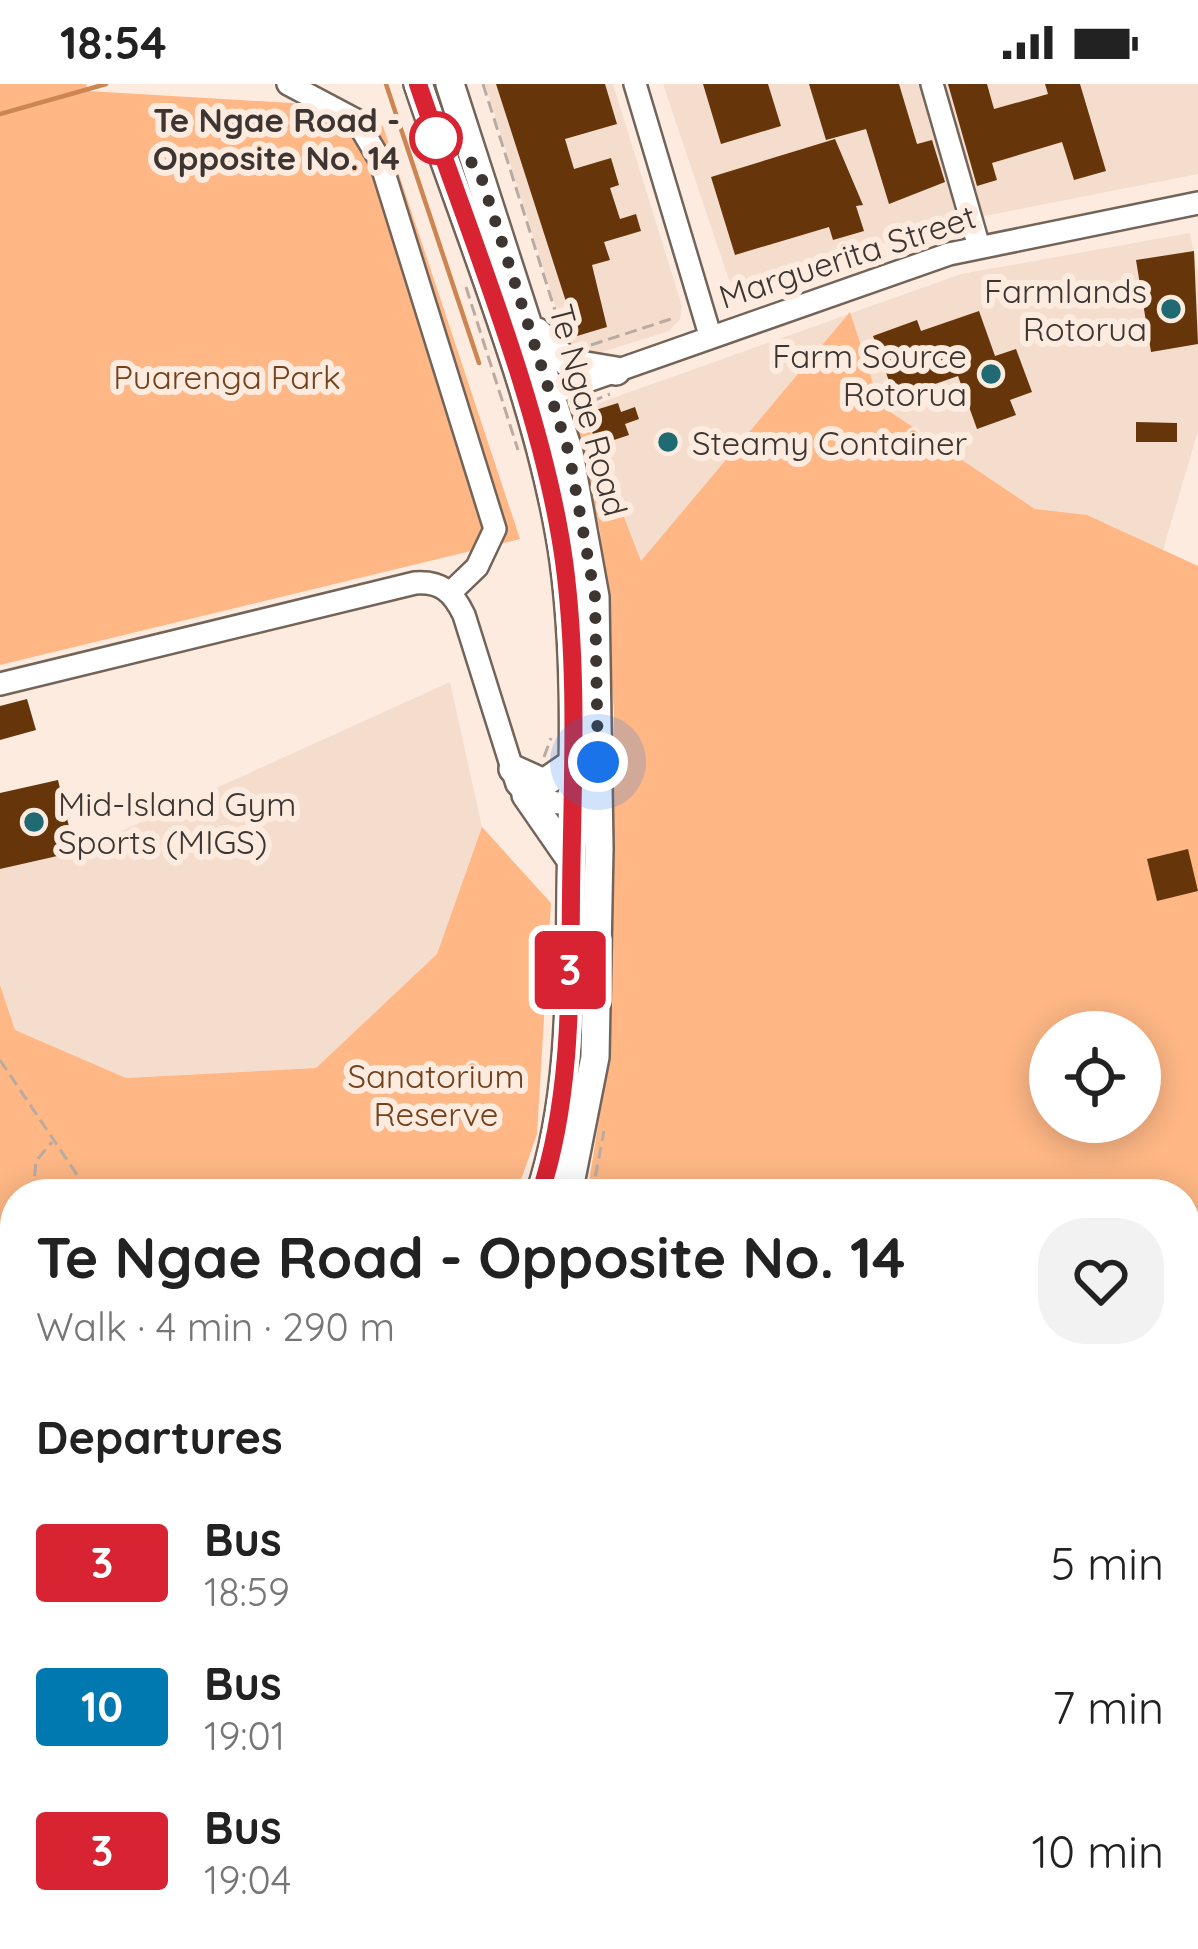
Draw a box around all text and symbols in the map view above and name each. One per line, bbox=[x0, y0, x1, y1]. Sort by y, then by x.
text: 18:54 bbox=[60, 14, 167, 70]
place label: Te Ngae Road - Opposite No. 14 bbox=[153, 99, 400, 178]
marker: Te Ngae Road - Opposite No. 14 bbox=[411, 113, 461, 163]
street label: Marguerita Street bbox=[714, 195, 980, 317]
place label: Farmlands Rotorua bbox=[984, 270, 1147, 349]
marker: Farmlands Rotorua bbox=[1158, 296, 1184, 322]
street label: Te Ngae Road bbox=[541, 300, 637, 520]
place label: Farm Source Rotorua bbox=[772, 335, 967, 414]
park label: Puarenga Park bbox=[113, 356, 341, 397]
marker: Farm Source Rotorua bbox=[978, 361, 1004, 387]
place label: Steamy Container bbox=[692, 422, 968, 463]
marker: Steamy Container bbox=[655, 429, 681, 455]
your location bbox=[568, 732, 628, 792]
place label: Mid-Island Gym Sports (MIGS) bbox=[58, 783, 296, 862]
marker: Mid-Island Gym Sports (MIGS) bbox=[21, 809, 47, 835]
line badge: 3 bbox=[531, 931, 609, 1009]
text: 3 bbox=[559, 943, 581, 996]
map controls bbox=[1029, 1011, 1161, 1143]
button: locate bbox=[1029, 1011, 1161, 1143]
park label: Sanatorium Reserve bbox=[347, 1055, 525, 1134]
button: heart bbox=[1038, 1218, 1164, 1344]
text: Te Ngae Road - Opposite No. 14 bbox=[36, 1221, 906, 1292]
text: Walk · 4 min · 290 m bbox=[36, 1302, 395, 1351]
text: Departures bbox=[36, 1409, 283, 1465]
text: Bus bbox=[204, 1511, 282, 1567]
text: 5 min bbox=[1051, 1535, 1164, 1591]
text: 3 bbox=[91, 1536, 113, 1589]
text: 18:59 bbox=[204, 1567, 290, 1616]
text: Bus bbox=[204, 1655, 282, 1711]
text: 7 min bbox=[1052, 1679, 1164, 1735]
text: 10 bbox=[81, 1680, 123, 1733]
text: 19:01 bbox=[204, 1711, 285, 1760]
text: Bus bbox=[204, 1799, 282, 1855]
text: 10 min bbox=[1032, 1823, 1164, 1879]
text: 3 bbox=[91, 1824, 113, 1877]
text: 19:04 bbox=[204, 1855, 291, 1904]

